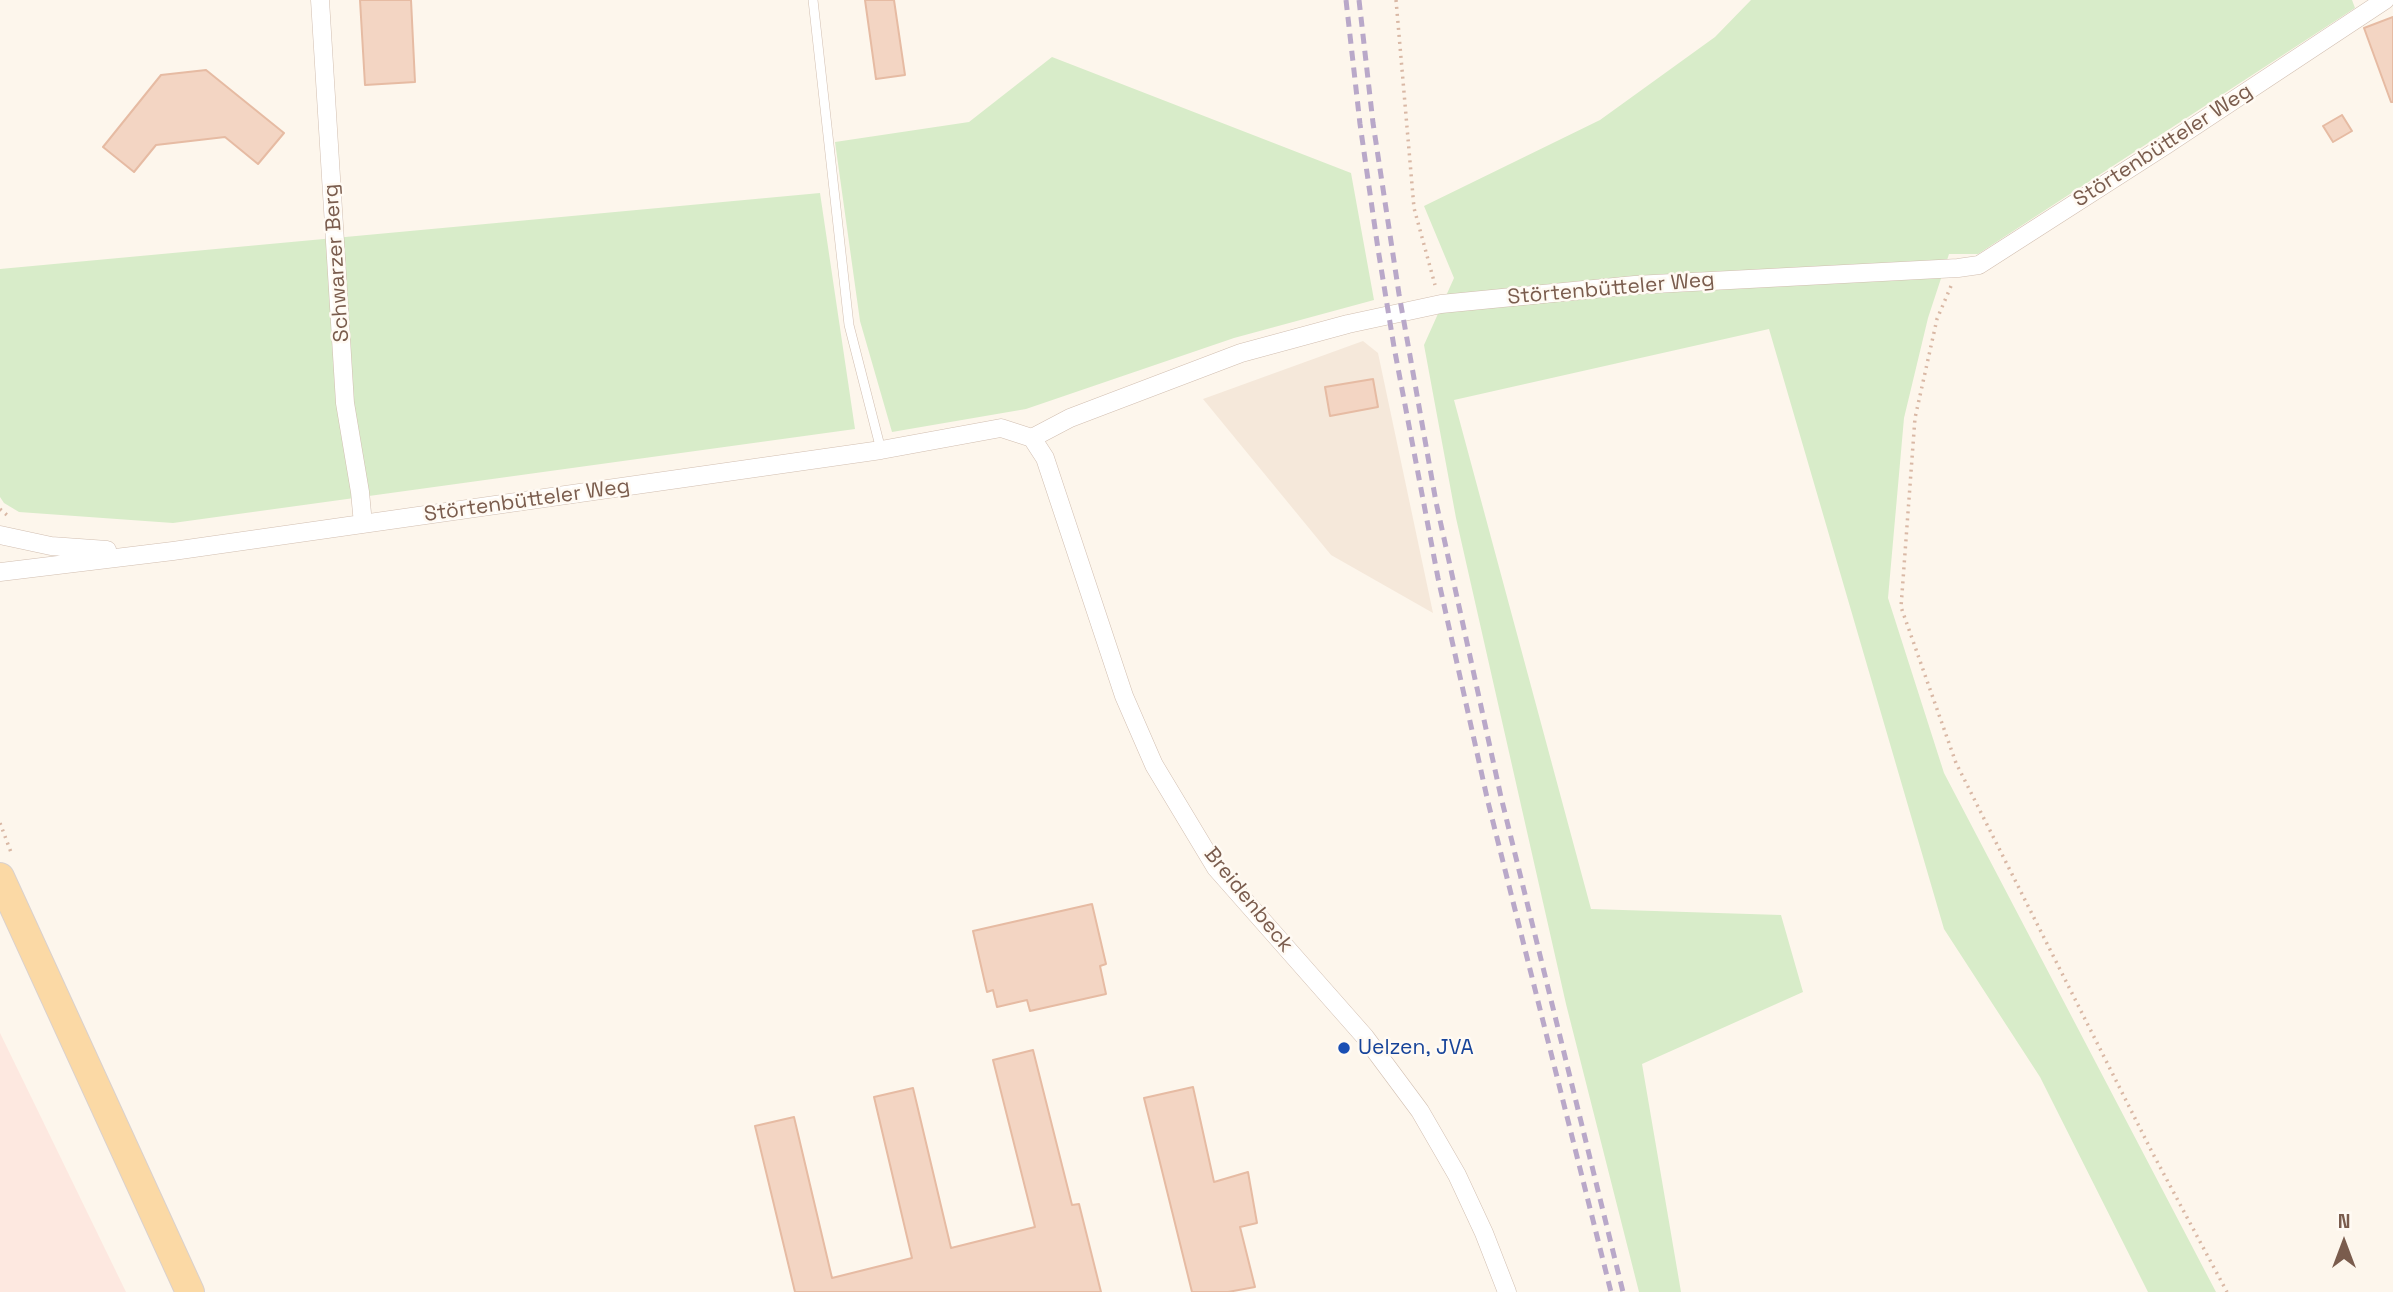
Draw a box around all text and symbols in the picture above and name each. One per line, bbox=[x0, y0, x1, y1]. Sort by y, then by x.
street label: Störtenbütteler Weg bbox=[2069, 79, 2257, 213]
street label: Schwarzer Berg bbox=[319, 183, 355, 343]
street label: Störtenbütteler Weg bbox=[1506, 267, 1716, 311]
street label: Störtenbütteler Weg bbox=[422, 474, 632, 528]
street label: Breidenbeck bbox=[1198, 842, 1298, 958]
place label: Uelzen, JVA bbox=[1358, 1035, 1474, 1061]
marker: Uelzen, JVA bbox=[1336, 1040, 1352, 1056]
north arrow bbox=[2309, 1208, 2379, 1278]
text: N bbox=[2338, 1209, 2350, 1234]

